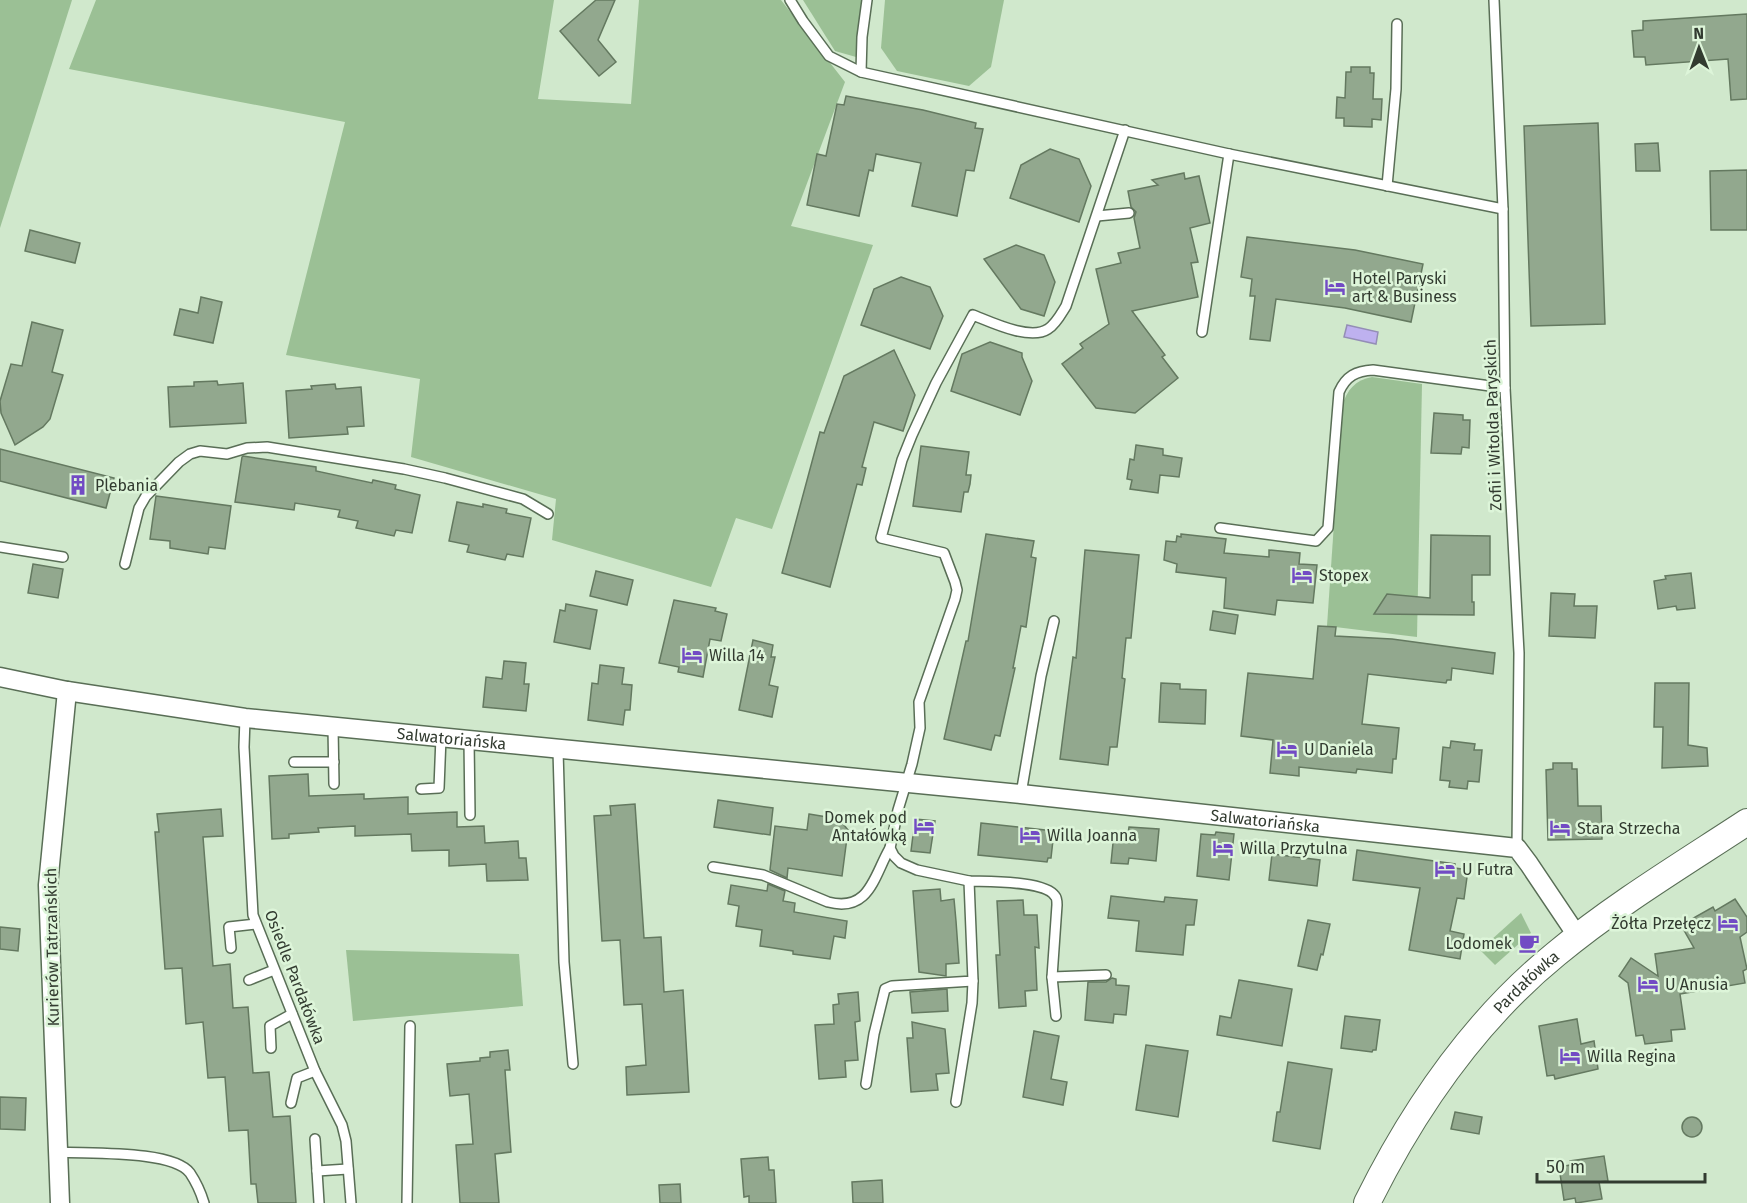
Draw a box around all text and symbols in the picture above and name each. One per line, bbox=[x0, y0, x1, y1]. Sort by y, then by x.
north arrow bbox=[1669, 18, 1729, 78]
text: N bbox=[1693, 24, 1704, 43]
place label: Hotel Paryski art & Business bbox=[1352, 269, 1457, 306]
hotel icon: Hotel Paryski art & Business bbox=[1323, 275, 1347, 299]
street label: Zofii i Witolda Paryskich bbox=[1481, 339, 1505, 511]
building icon: Plebania bbox=[66, 473, 90, 497]
place label: Plebania bbox=[95, 476, 158, 495]
hotel icon: Stopex bbox=[1290, 563, 1314, 587]
place label: Stopex bbox=[1319, 566, 1369, 585]
hotel icon: Willa 14 bbox=[680, 643, 704, 667]
place label: Willa 14 bbox=[709, 646, 765, 665]
street label: Salwatoriańska bbox=[396, 723, 507, 753]
hotel icon: U Daniela bbox=[1275, 737, 1299, 761]
place label: U Daniela bbox=[1304, 740, 1374, 759]
street label: Salwatoriańska bbox=[1210, 805, 1321, 836]
place label: Domek pod Antałówką bbox=[824, 808, 907, 846]
hotel icon: Domek pod Antałówką bbox=[912, 814, 936, 838]
hotel icon: Stara Strzecha bbox=[1548, 816, 1572, 840]
place label: Stara Strzecha bbox=[1577, 819, 1681, 838]
hotel icon: Willa Joanna bbox=[1018, 823, 1042, 847]
place label: Willa Joanna bbox=[1047, 826, 1137, 845]
hotel icon: Willa Przytulna bbox=[1211, 836, 1235, 860]
place label: Willa Przytulna bbox=[1240, 839, 1348, 858]
hotel icon: U Futra bbox=[1433, 857, 1457, 881]
place label: U Futra bbox=[1462, 860, 1514, 879]
street label: Kurierów Tatrzańskich bbox=[41, 867, 63, 1027]
street label: Osiedle Pardałówka bbox=[261, 907, 329, 1047]
hotel icon: Żółta Przełęcz bbox=[1716, 911, 1740, 935]
place label: Żółta Przełęcz bbox=[1611, 913, 1711, 933]
cafe icon: Lodomek bbox=[1517, 931, 1541, 955]
place label: Lodomek bbox=[1446, 934, 1513, 953]
street label: Pardałówka bbox=[1489, 946, 1563, 1017]
hotel icon: U Anusia bbox=[1636, 972, 1660, 996]
place label: U Anusia bbox=[1665, 975, 1728, 994]
hotel icon: Willa Regina bbox=[1558, 1044, 1582, 1068]
place label: Willa Regina bbox=[1587, 1047, 1676, 1066]
scale bar bbox=[1537, 1146, 1705, 1184]
text: 50 m bbox=[1546, 1156, 1585, 1178]

